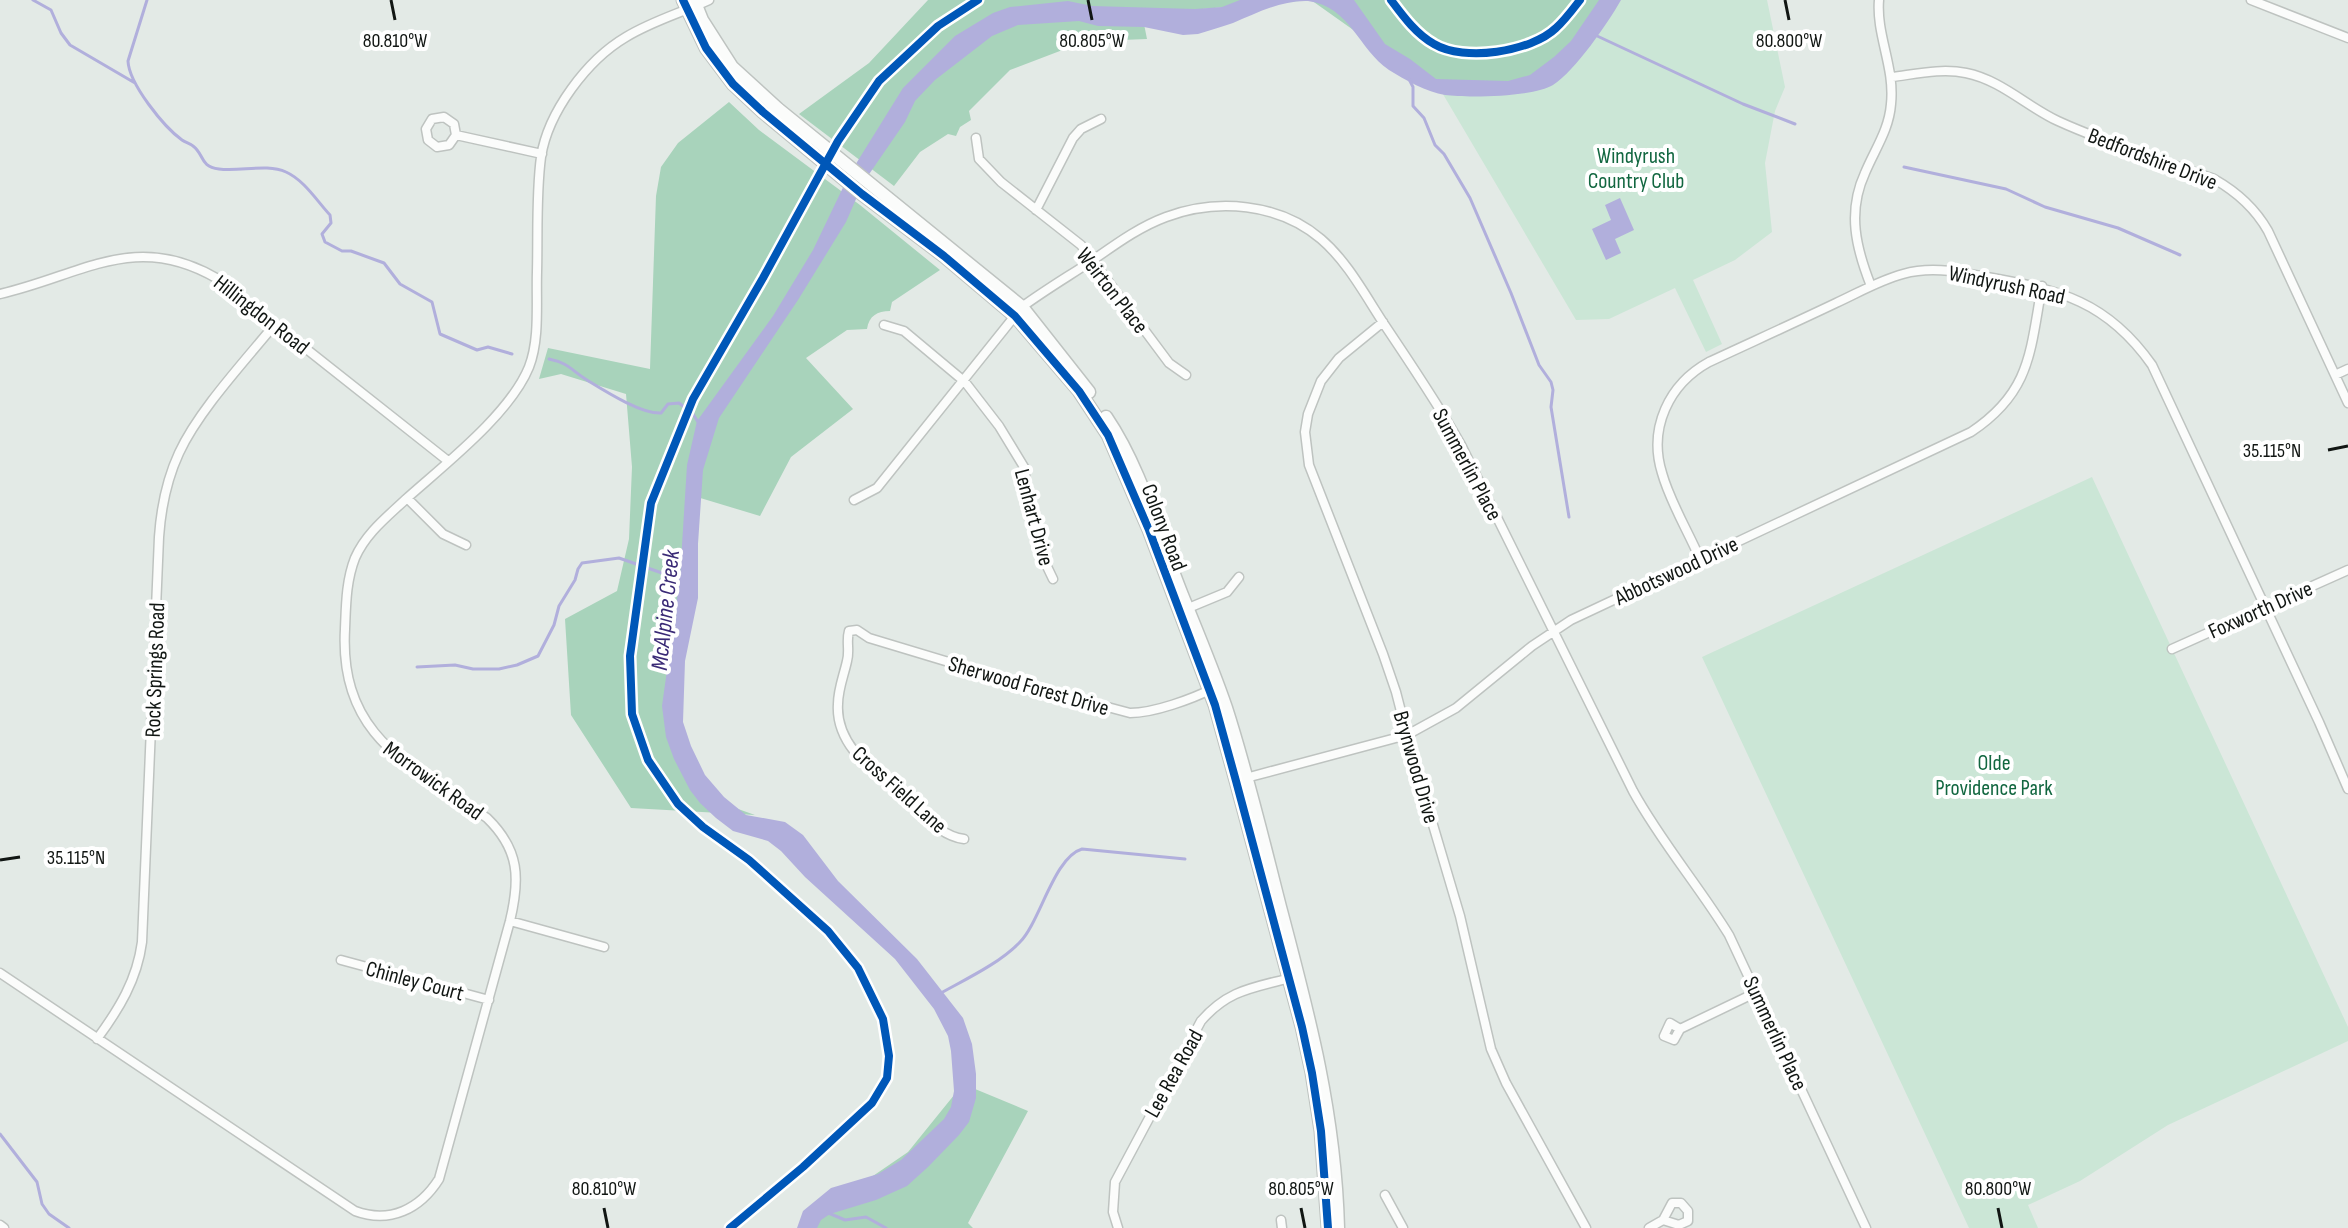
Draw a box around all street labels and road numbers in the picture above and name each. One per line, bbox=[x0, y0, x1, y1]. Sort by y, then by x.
street label: Bedfordshire Drive bbox=[2084, 122, 2221, 196]
street label: Weirton Place bbox=[1070, 243, 1154, 339]
street label: Windyrush Road bbox=[1946, 260, 2067, 311]
street label: Hillingdon Road bbox=[208, 269, 314, 361]
street label: Summerlin Place bbox=[1426, 404, 1507, 525]
street label: Lenhart Drive bbox=[1008, 466, 1059, 569]
street label: Colony Road bbox=[1135, 480, 1192, 575]
street label: Abbotswood Drive bbox=[1610, 531, 1743, 612]
street label: Foxworth Drive bbox=[2204, 575, 2317, 645]
street label: Rock Springs Road bbox=[140, 602, 171, 738]
street label: Sherwood Forest Drive bbox=[945, 651, 1112, 722]
street label: Brynwood Drive bbox=[1387, 708, 1444, 827]
street label: Morrowick Road bbox=[378, 736, 489, 827]
street label: Cross Field Lane bbox=[846, 741, 952, 840]
street label: Chinley Court bbox=[363, 955, 467, 1008]
street label: Summerlin Place bbox=[1736, 972, 1813, 1095]
street label: Lee Rea Road bbox=[1139, 1025, 1209, 1122]

